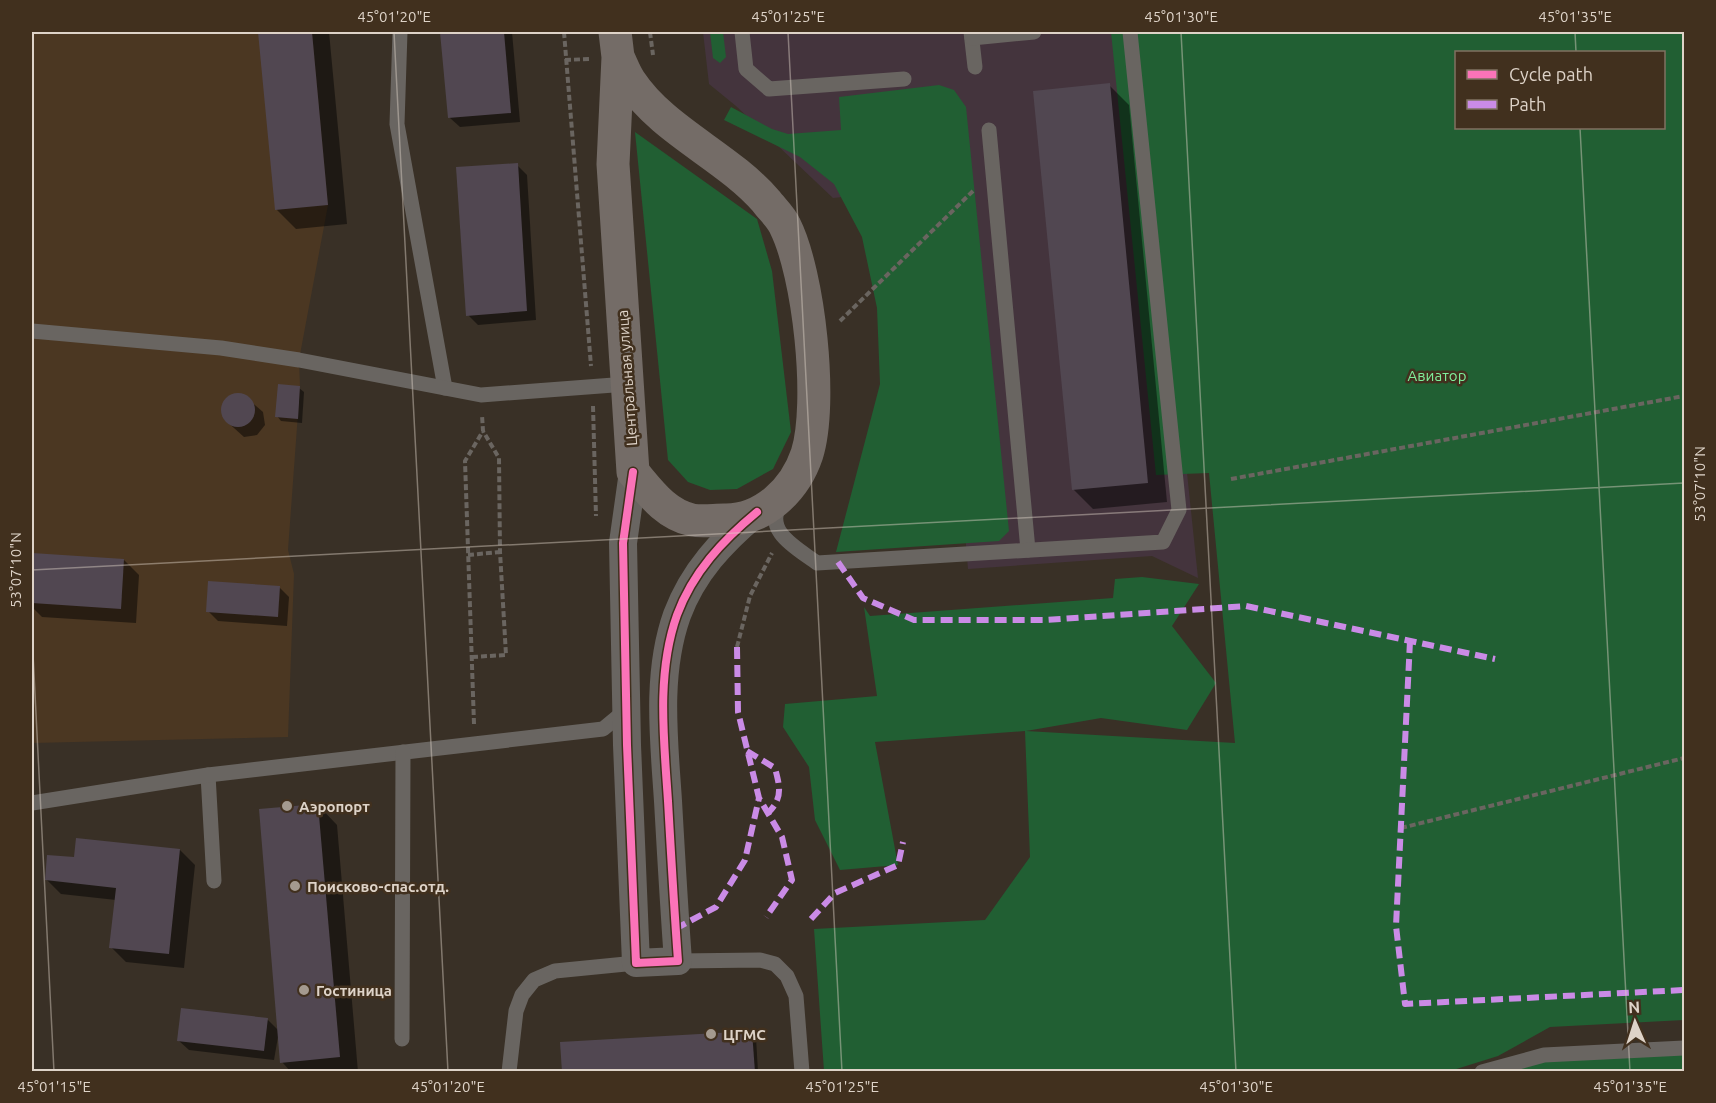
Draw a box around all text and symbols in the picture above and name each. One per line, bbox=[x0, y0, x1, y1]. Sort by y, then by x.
text: 45°01'20"E bbox=[357, 8, 431, 25]
text: 45°01'25"E bbox=[751, 8, 825, 25]
text: 45°01'30"E bbox=[1144, 8, 1218, 25]
text: 45°01'35"E bbox=[1538, 8, 1612, 25]
legend bbox=[1455, 51, 1665, 129]
text: Cycle path bbox=[1509, 64, 1593, 84]
text: Path bbox=[1509, 94, 1546, 114]
street label: Центральная улица bbox=[614, 309, 640, 447]
park label: Авиатор bbox=[1408, 367, 1466, 384]
text: 53°07'10"N bbox=[1691, 446, 1708, 522]
text: 53°07'10"N bbox=[7, 532, 24, 608]
place label: Аэропорт bbox=[299, 798, 370, 815]
marker: Аэропорт bbox=[280, 799, 294, 813]
place label: Поисково-спас.отд. bbox=[307, 878, 449, 895]
marker: Поисково-спас.отд. bbox=[288, 879, 302, 893]
place label: Гостиница bbox=[316, 982, 392, 999]
marker: Гостиница bbox=[297, 983, 311, 997]
north arrow bbox=[1605, 992, 1665, 1052]
text: N bbox=[1628, 998, 1641, 1016]
place label: ЦГМС bbox=[723, 1026, 766, 1043]
marker: ЦГМС bbox=[704, 1027, 718, 1041]
text: 45°01'15"E bbox=[17, 1078, 91, 1095]
text: 45°01'20"E bbox=[411, 1078, 485, 1095]
text: 45°01'25"E bbox=[805, 1078, 879, 1095]
text: 45°01'30"E bbox=[1199, 1078, 1273, 1095]
text: 45°01'35"E bbox=[1593, 1078, 1667, 1095]

